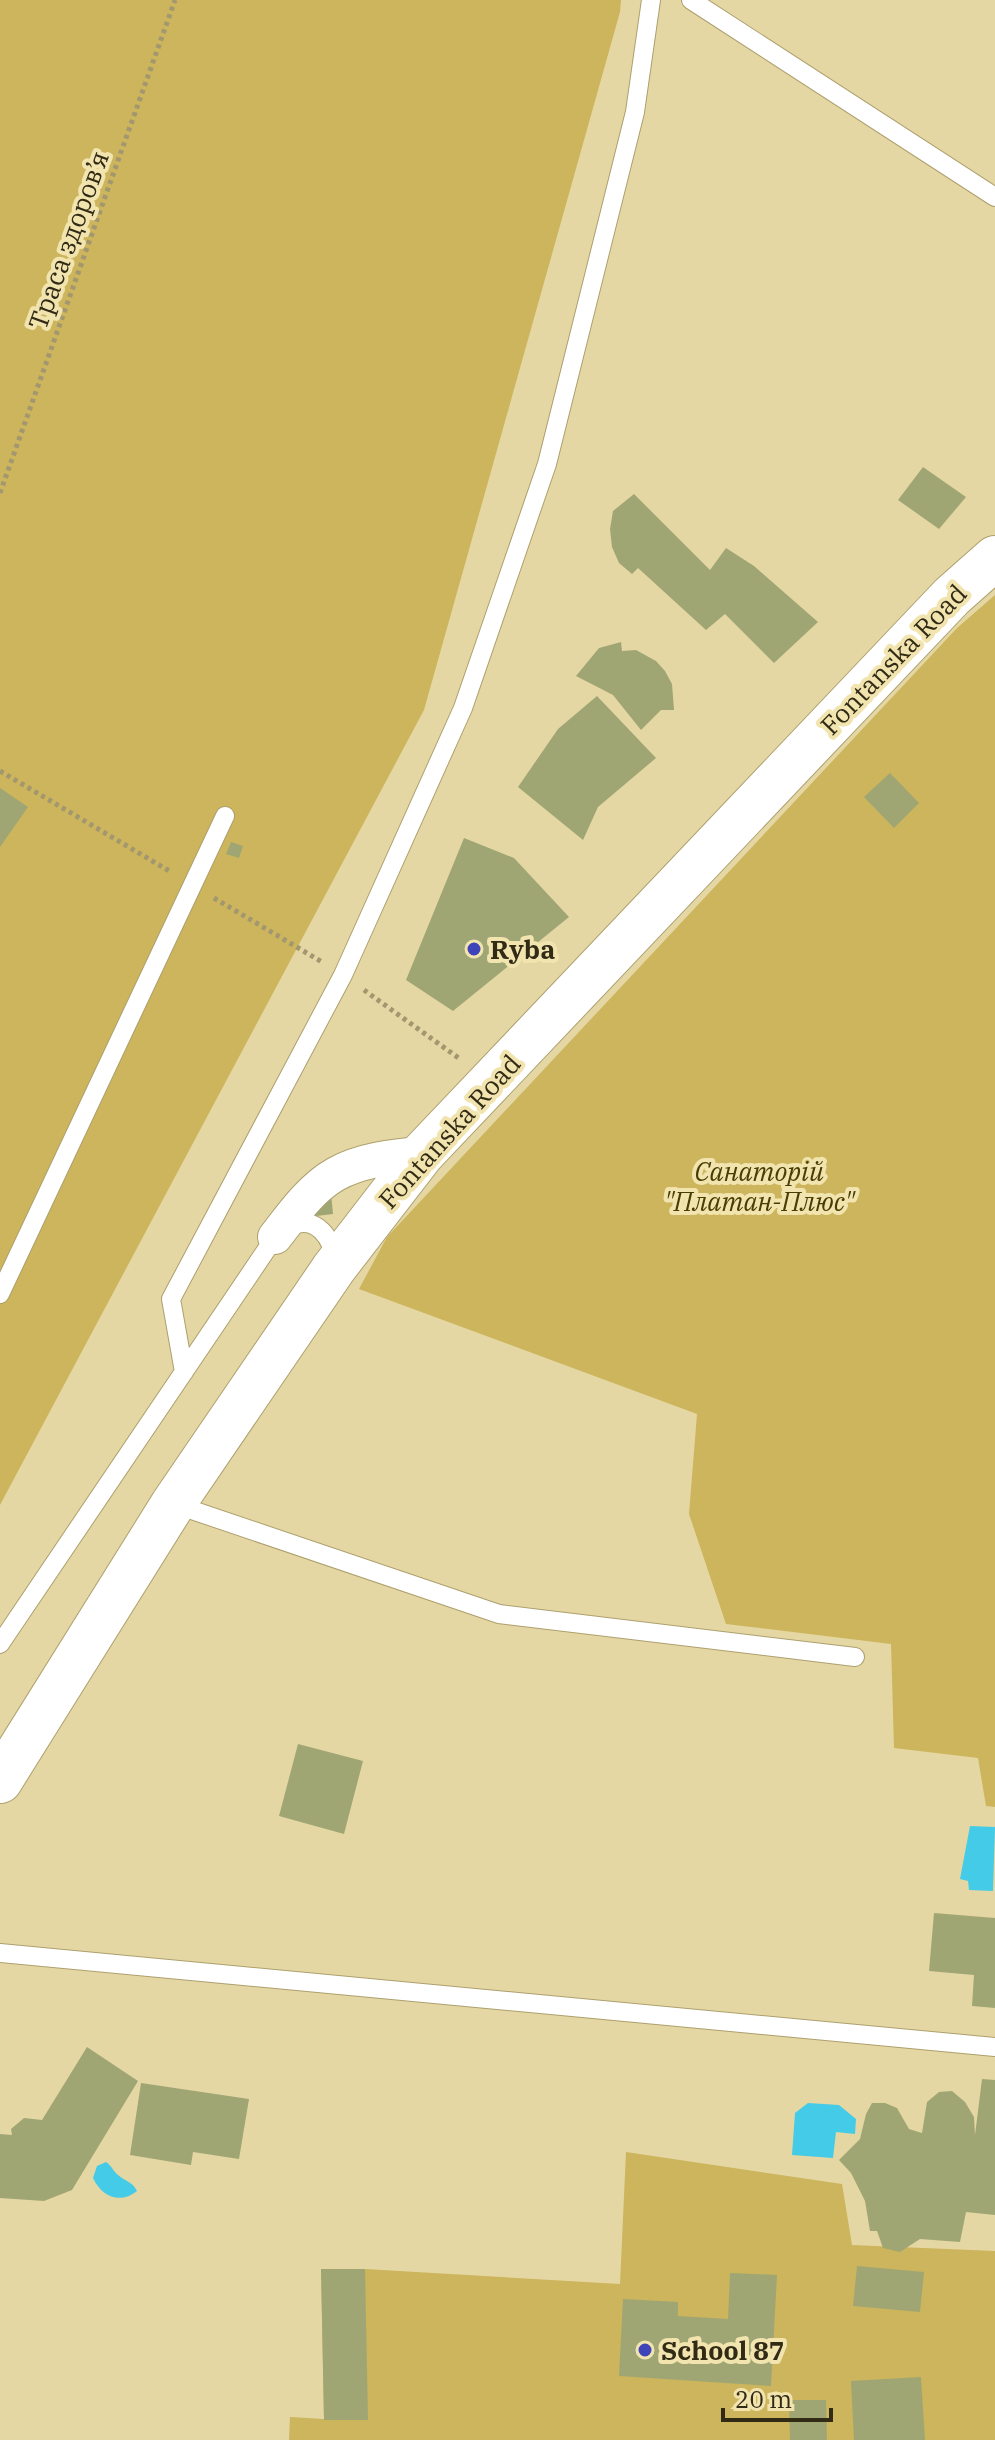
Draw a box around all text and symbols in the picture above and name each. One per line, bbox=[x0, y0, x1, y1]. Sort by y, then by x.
street label: Траса здоров’я bbox=[20, 146, 116, 334]
street label: Fontanska Road bbox=[812, 576, 974, 742]
place label: Ryba bbox=[490, 932, 555, 966]
marker: Ryba bbox=[465, 940, 483, 958]
street label: Fontanska Road bbox=[371, 1047, 527, 1215]
park label: Санаторій "Платан-Плюс" bbox=[664, 1154, 856, 1218]
place label: School 87 bbox=[661, 2333, 784, 2367]
marker: School 87 bbox=[636, 2341, 654, 2359]
scale bar bbox=[723, 2372, 831, 2422]
text: 20 m bbox=[735, 2383, 792, 2415]

